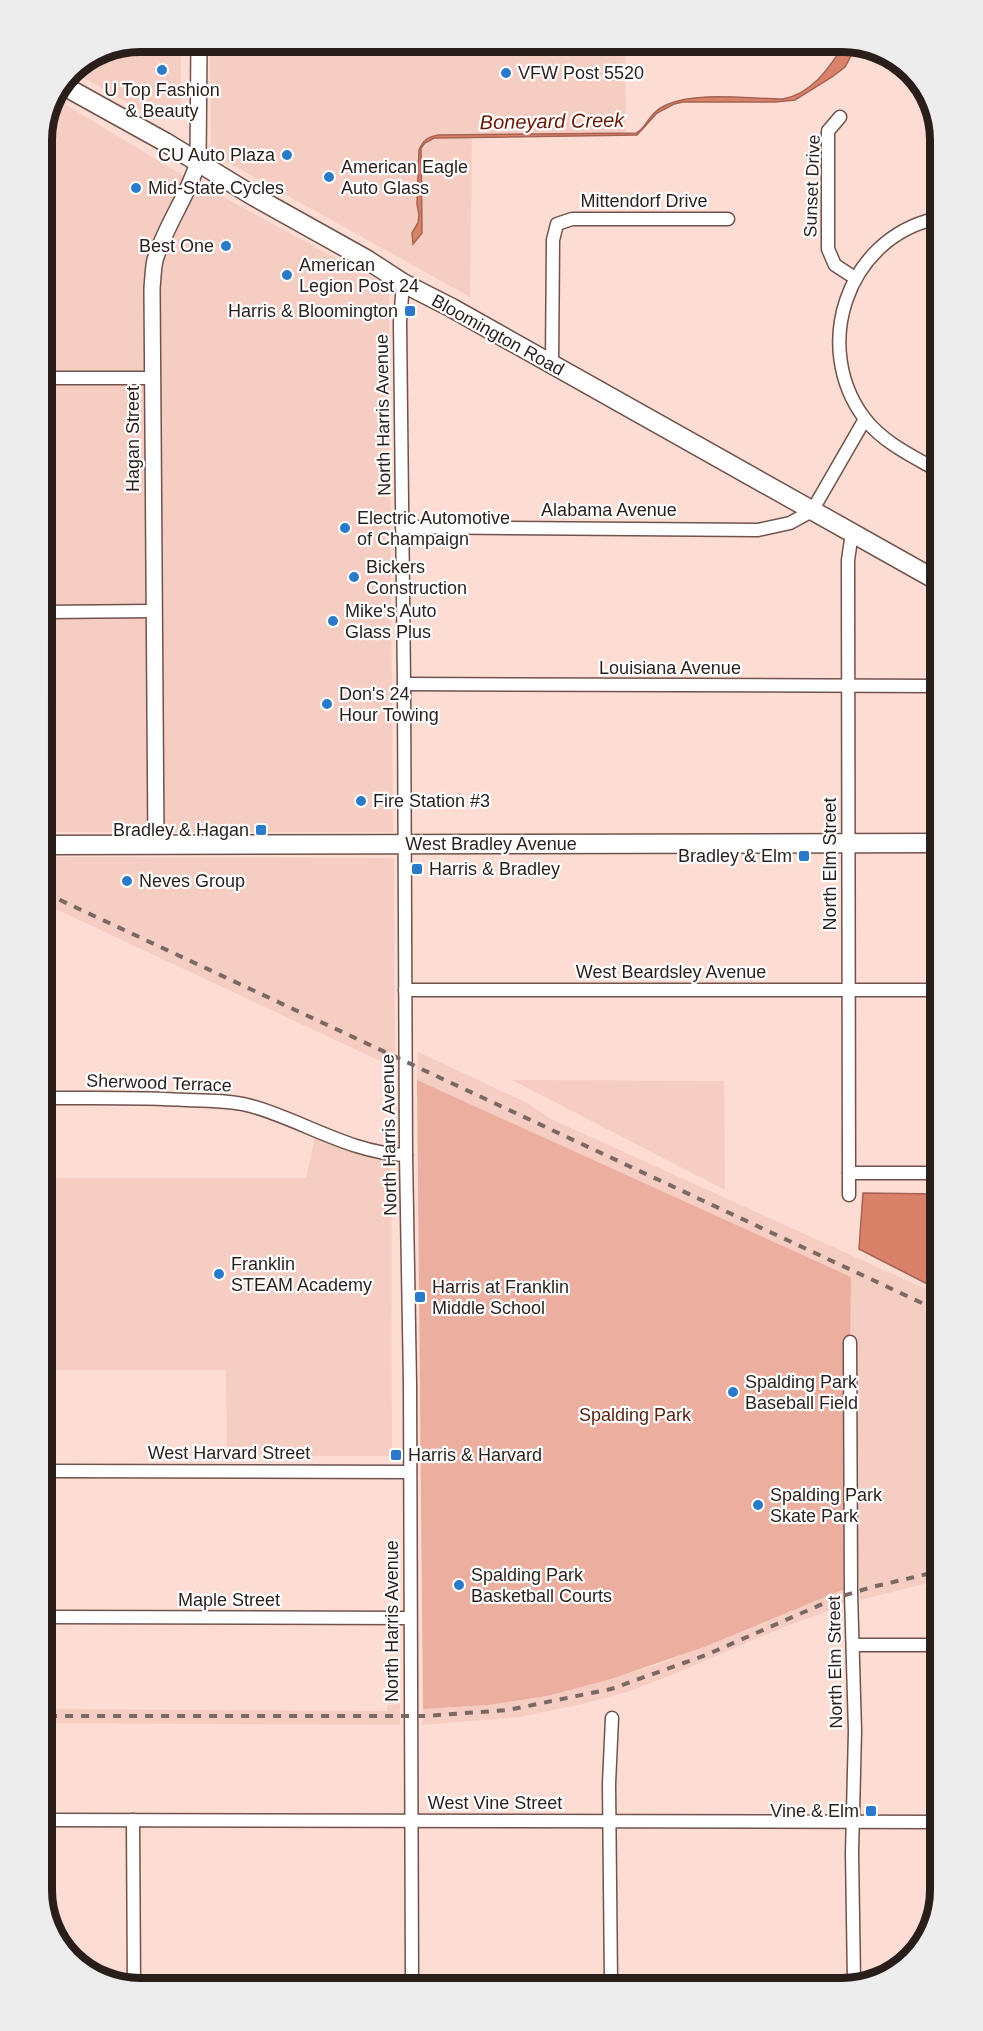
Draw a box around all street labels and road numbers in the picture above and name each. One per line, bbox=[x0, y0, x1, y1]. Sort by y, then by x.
street label: Sunset Drive bbox=[800, 134, 824, 238]
street label: Mittendorf Drive bbox=[580, 191, 708, 211]
street label: Bloomington Road bbox=[428, 290, 568, 380]
street label: North Harris Avenue bbox=[372, 334, 394, 496]
street label: Hagan Street bbox=[123, 386, 143, 492]
street label: Alabama Avenue bbox=[541, 500, 677, 520]
street label: Louisiana Avenue bbox=[599, 658, 741, 678]
street label: North Elm Street bbox=[820, 797, 840, 931]
street label: West Bradley Avenue bbox=[405, 834, 577, 854]
street label: West Beardsley Avenue bbox=[576, 962, 766, 982]
street label: North Harris Avenue bbox=[378, 1054, 400, 1216]
street label: Sherwood Terrace bbox=[86, 1070, 232, 1096]
street label: West Harvard Street bbox=[148, 1443, 310, 1463]
street label: North Harris Avenue bbox=[382, 1540, 402, 1702]
street label: Maple Street bbox=[178, 1590, 280, 1610]
street label: North Elm Street bbox=[824, 1595, 846, 1729]
street label: West Vine Street bbox=[428, 1793, 562, 1813]

